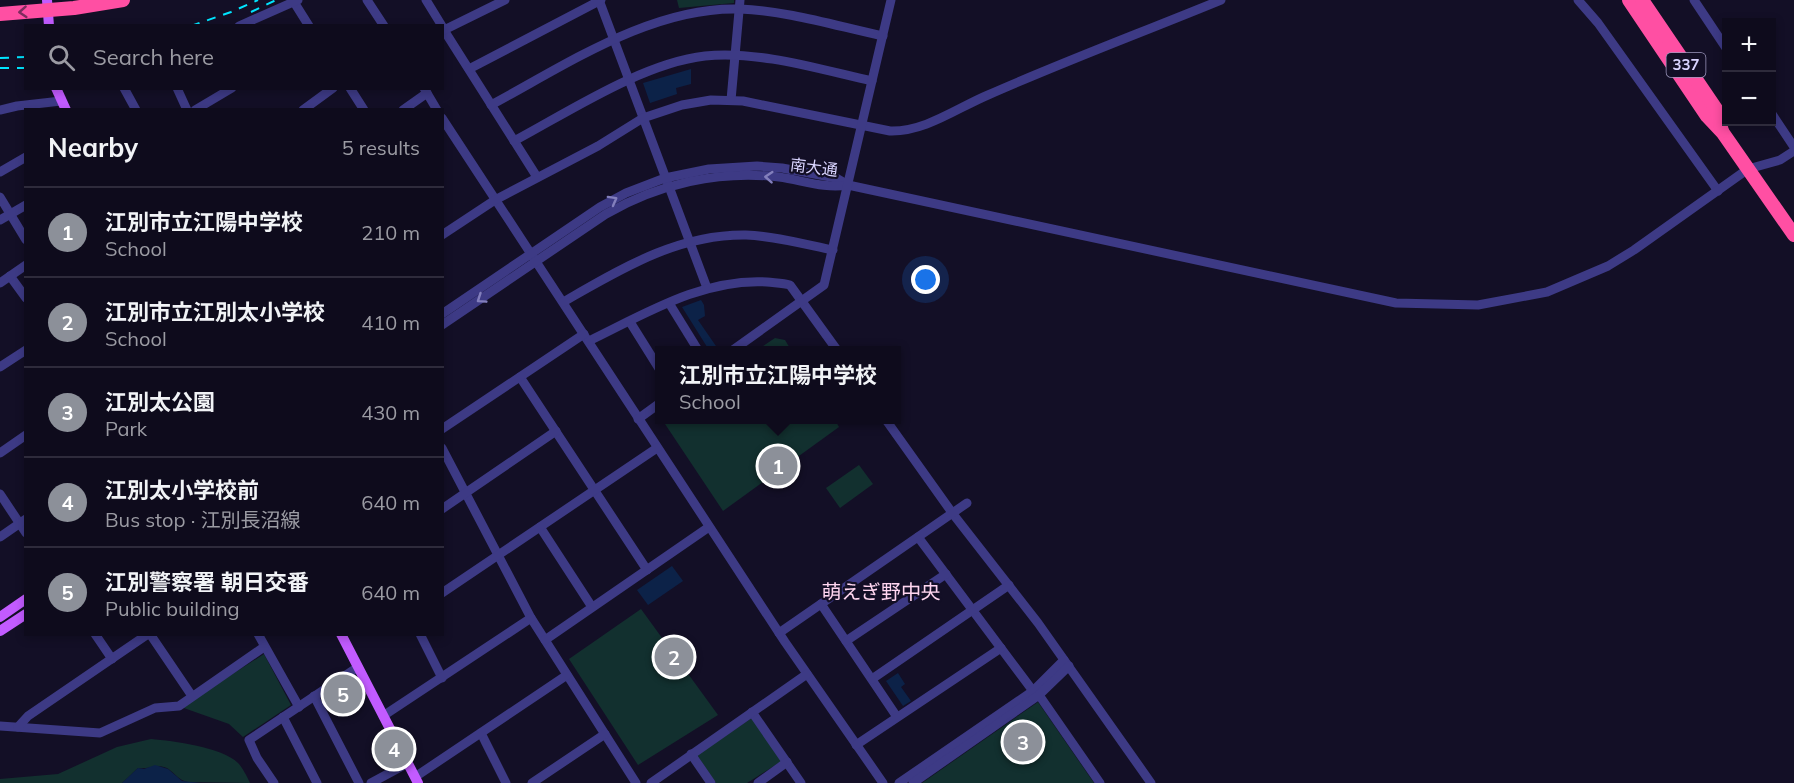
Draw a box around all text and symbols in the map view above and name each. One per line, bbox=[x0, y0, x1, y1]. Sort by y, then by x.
one-way arrow bbox=[19, 6, 28, 19]
map controls bbox=[1722, 18, 1776, 126]
button: + bbox=[1722, 18, 1776, 72]
search box bbox=[24, 24, 444, 90]
icon: search bbox=[45, 41, 78, 74]
text: Search here bbox=[93, 43, 214, 71]
road number: 337 bbox=[1666, 53, 1706, 77]
button: − bbox=[1722, 72, 1776, 126]
text: Nearby bbox=[48, 131, 138, 164]
text: 5 results bbox=[342, 135, 420, 160]
street label: 南大通 bbox=[789, 154, 839, 180]
one-way arrow bbox=[765, 170, 774, 183]
one-way arrow bbox=[607, 196, 617, 207]
text: 江別市立江陽中学校 bbox=[105, 208, 303, 236]
text: 1 bbox=[62, 220, 74, 245]
text: 210 m bbox=[361, 220, 420, 245]
text: School bbox=[105, 236, 167, 261]
your location bbox=[911, 265, 940, 294]
one-way arrow bbox=[477, 292, 488, 303]
text: 江別市立江別太小学校 bbox=[105, 298, 325, 326]
text: 2 bbox=[62, 310, 74, 335]
text: 410 m bbox=[361, 310, 420, 335]
text: School bbox=[105, 326, 167, 351]
popup bbox=[655, 346, 901, 424]
text: 江別市立江陽中学校 bbox=[679, 361, 877, 389]
text: 江別太公園 bbox=[105, 388, 215, 416]
text: School bbox=[679, 389, 741, 414]
text: 3 bbox=[62, 400, 74, 425]
text: 430 m bbox=[361, 400, 420, 425]
text: Park bbox=[105, 416, 147, 441]
pin: 1 bbox=[758, 444, 798, 488]
text: 江別太小学校前 bbox=[105, 476, 259, 504]
text: 4 bbox=[62, 490, 74, 515]
text: 640 m bbox=[361, 490, 420, 515]
text: Bus stop · 江別長沼線 bbox=[105, 507, 300, 532]
text: 江別警察署 朝日交番 bbox=[105, 568, 309, 596]
district label: 萌えぎ野中央 bbox=[821, 579, 941, 604]
text: 5 bbox=[62, 580, 74, 605]
text: 640 m bbox=[361, 580, 420, 605]
text: Public building bbox=[105, 596, 240, 621]
pin: 2 bbox=[654, 634, 694, 680]
pin: 5 bbox=[324, 672, 362, 716]
pin: 3 bbox=[1004, 720, 1042, 764]
pin: 4 bbox=[374, 726, 414, 771]

